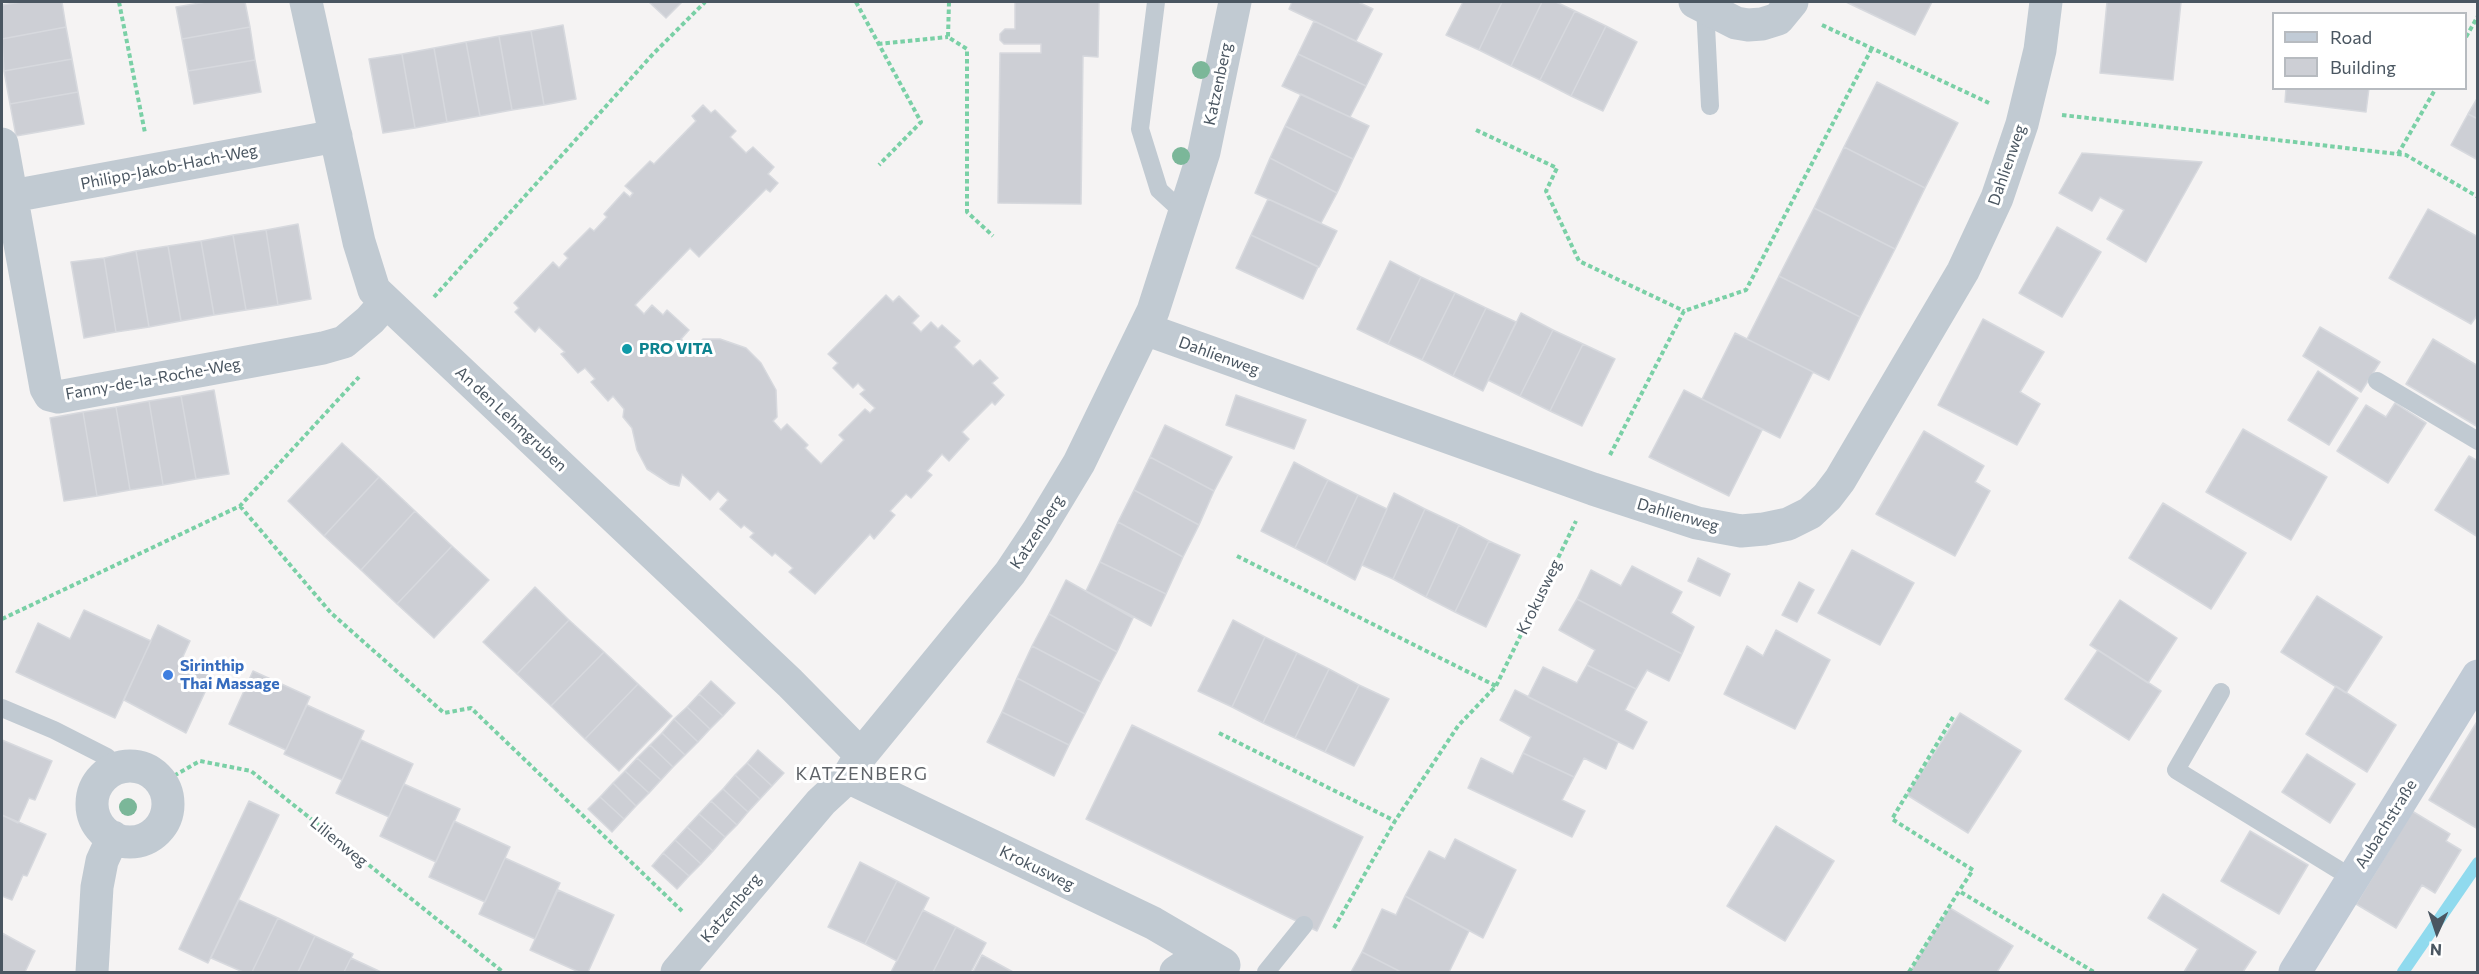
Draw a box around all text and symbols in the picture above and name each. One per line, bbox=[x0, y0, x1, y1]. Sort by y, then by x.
legend bbox=[2272, 12, 2467, 90]
text: Road bbox=[2330, 26, 2372, 48]
street label: Katzenberg bbox=[1200, 41, 1236, 127]
text: Building bbox=[2330, 56, 2396, 78]
street label: Dahlienweg bbox=[1984, 122, 2030, 208]
street label: Philipp-Jakob-Hach-Weg bbox=[79, 140, 259, 194]
street label: Dahlienweg bbox=[1176, 333, 1262, 379]
place label: PRO VITA bbox=[639, 339, 713, 359]
marker: PRO VITA bbox=[620, 342, 634, 356]
street label: Fanny-de-la-Roche-Weg bbox=[64, 354, 242, 404]
street label: An den Lehmgruben bbox=[451, 363, 571, 475]
street label: Katzenberg bbox=[1006, 491, 1068, 573]
street label: Dahlienweg bbox=[1635, 494, 1721, 536]
street label: Krokusweg bbox=[1513, 556, 1565, 638]
place label: Sirinthip Thai Massage bbox=[180, 656, 280, 694]
marker: Sirinthip Thai Massage bbox=[161, 668, 175, 682]
district label: KATZENBERG bbox=[795, 763, 929, 785]
street label: Aubachstraße bbox=[2351, 776, 2421, 872]
street label: Lilienweg bbox=[306, 813, 372, 871]
street label: Krokusweg bbox=[996, 842, 1078, 894]
street label: Katzenberg bbox=[697, 870, 765, 946]
north arrow bbox=[2407, 902, 2467, 962]
text: N bbox=[2430, 941, 2443, 960]

